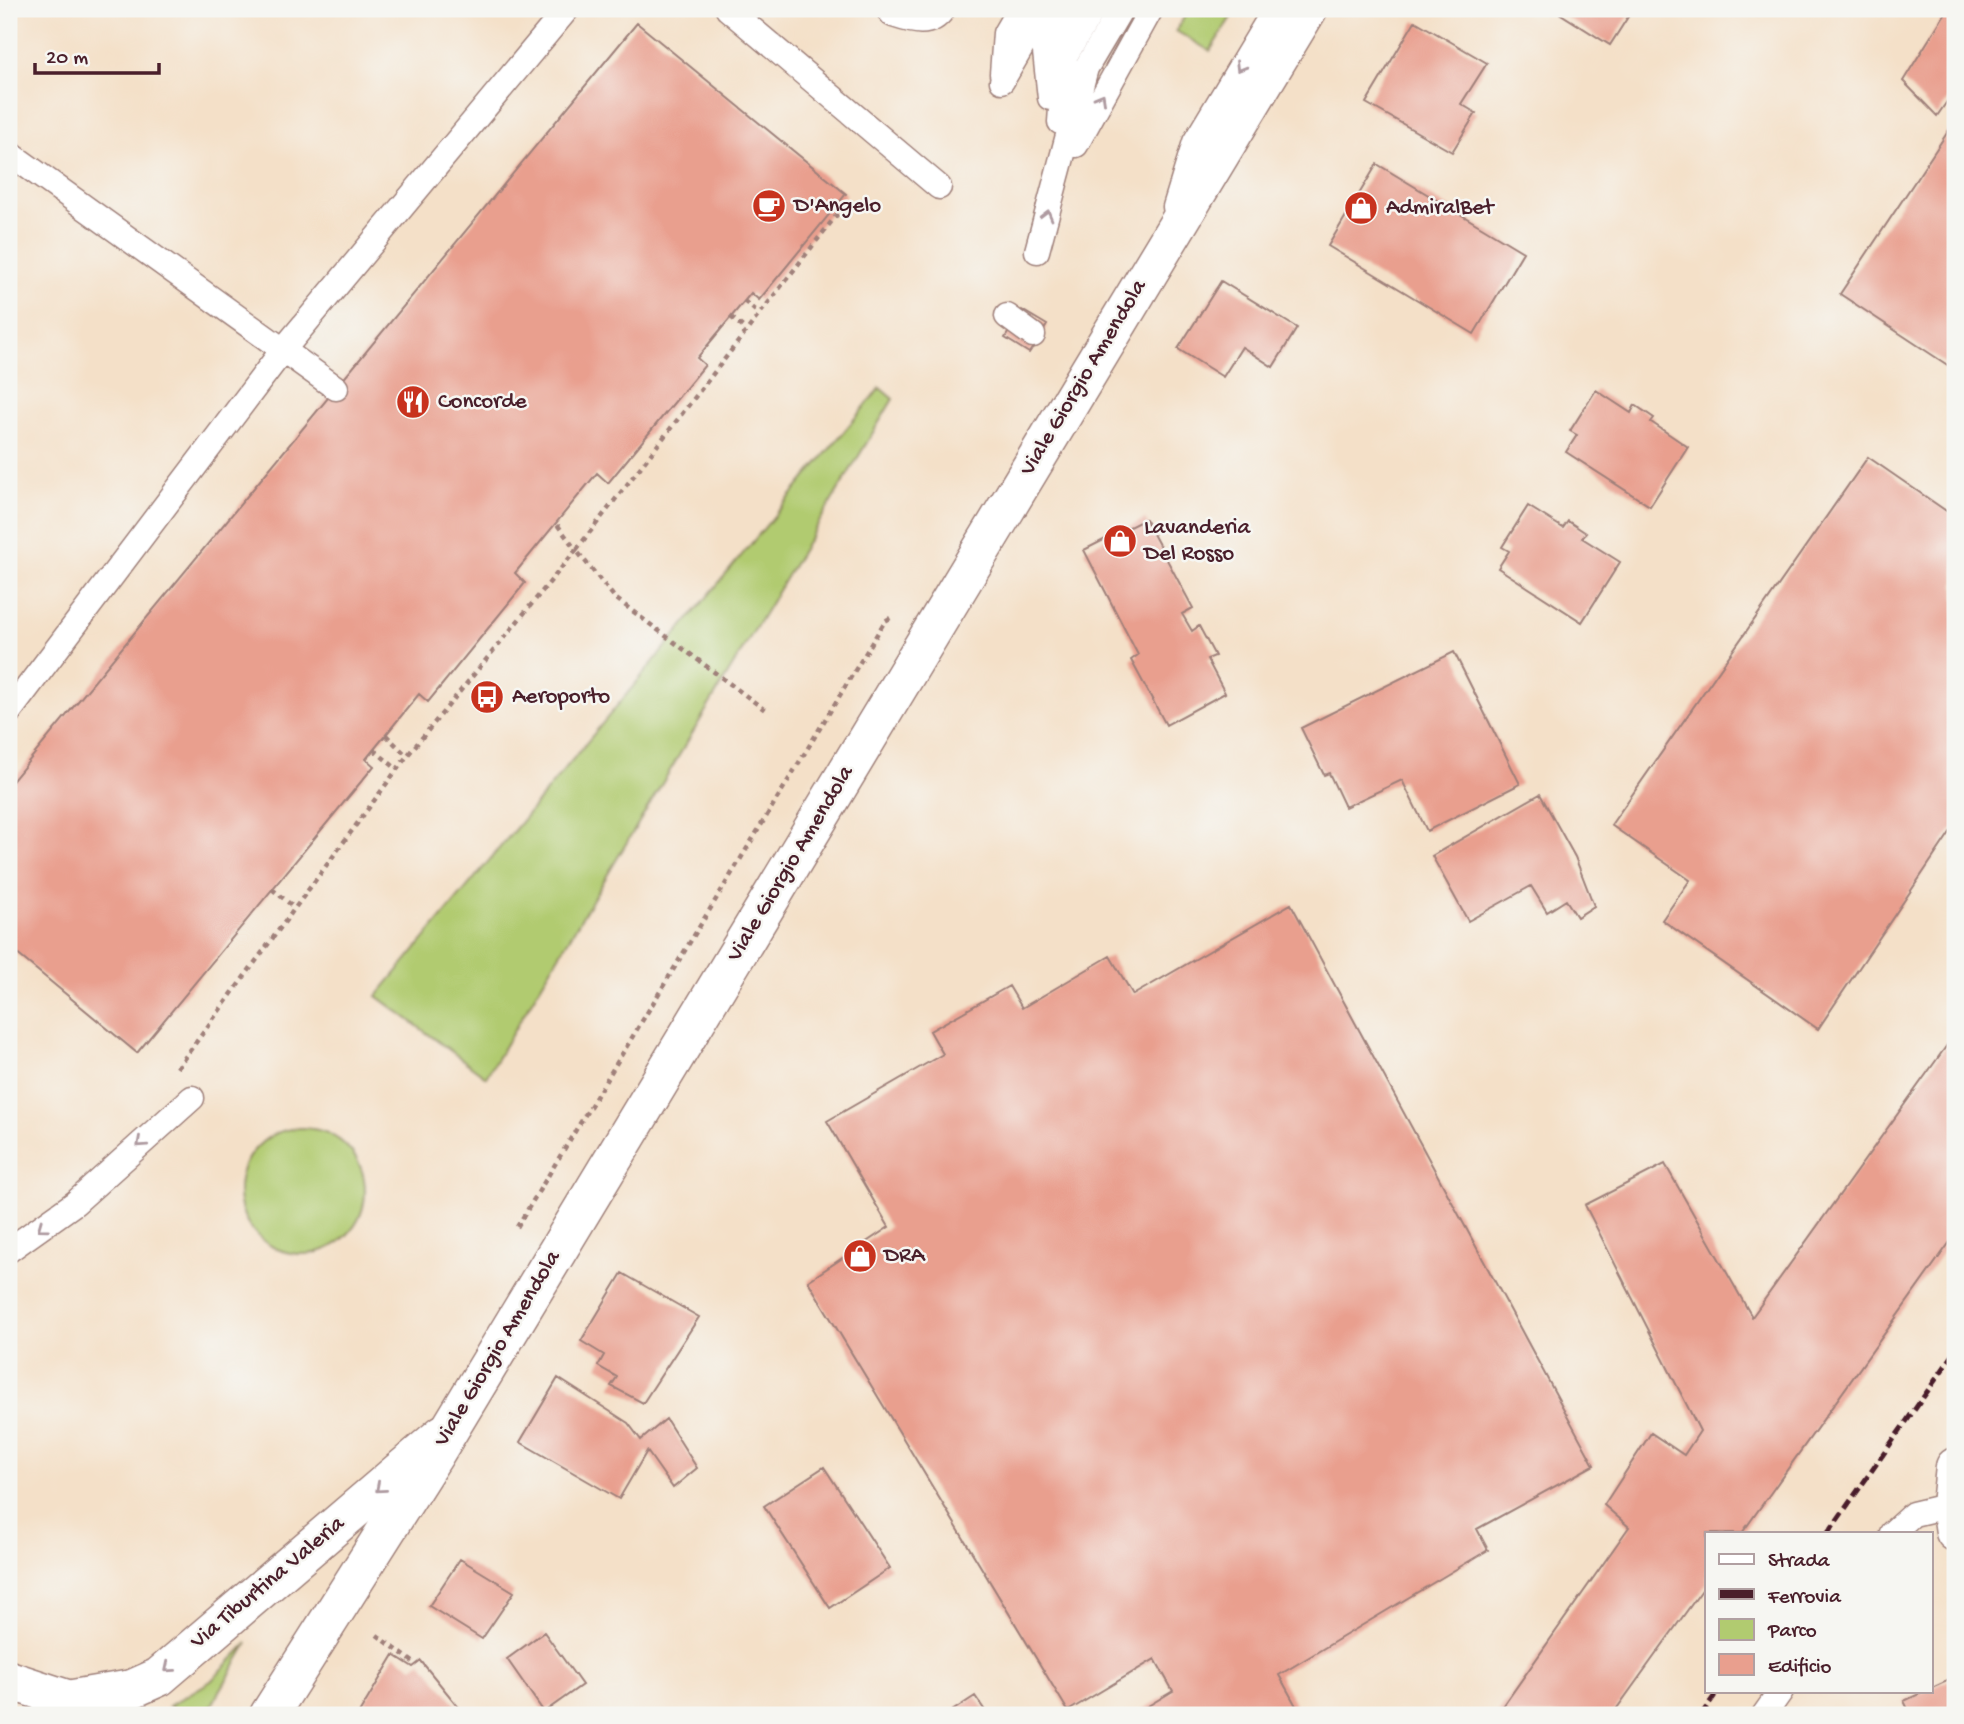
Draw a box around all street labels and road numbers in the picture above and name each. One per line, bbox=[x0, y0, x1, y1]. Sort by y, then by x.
street label: Viale Giorgio Amendola bbox=[1014, 274, 1154, 482]
street label: Viale Giorgio Amendola bbox=[721, 760, 861, 968]
street label: Viale Giorgio Amendola bbox=[428, 1245, 568, 1453]
street label: Via Tiburtina Valeria bbox=[185, 1510, 351, 1656]

